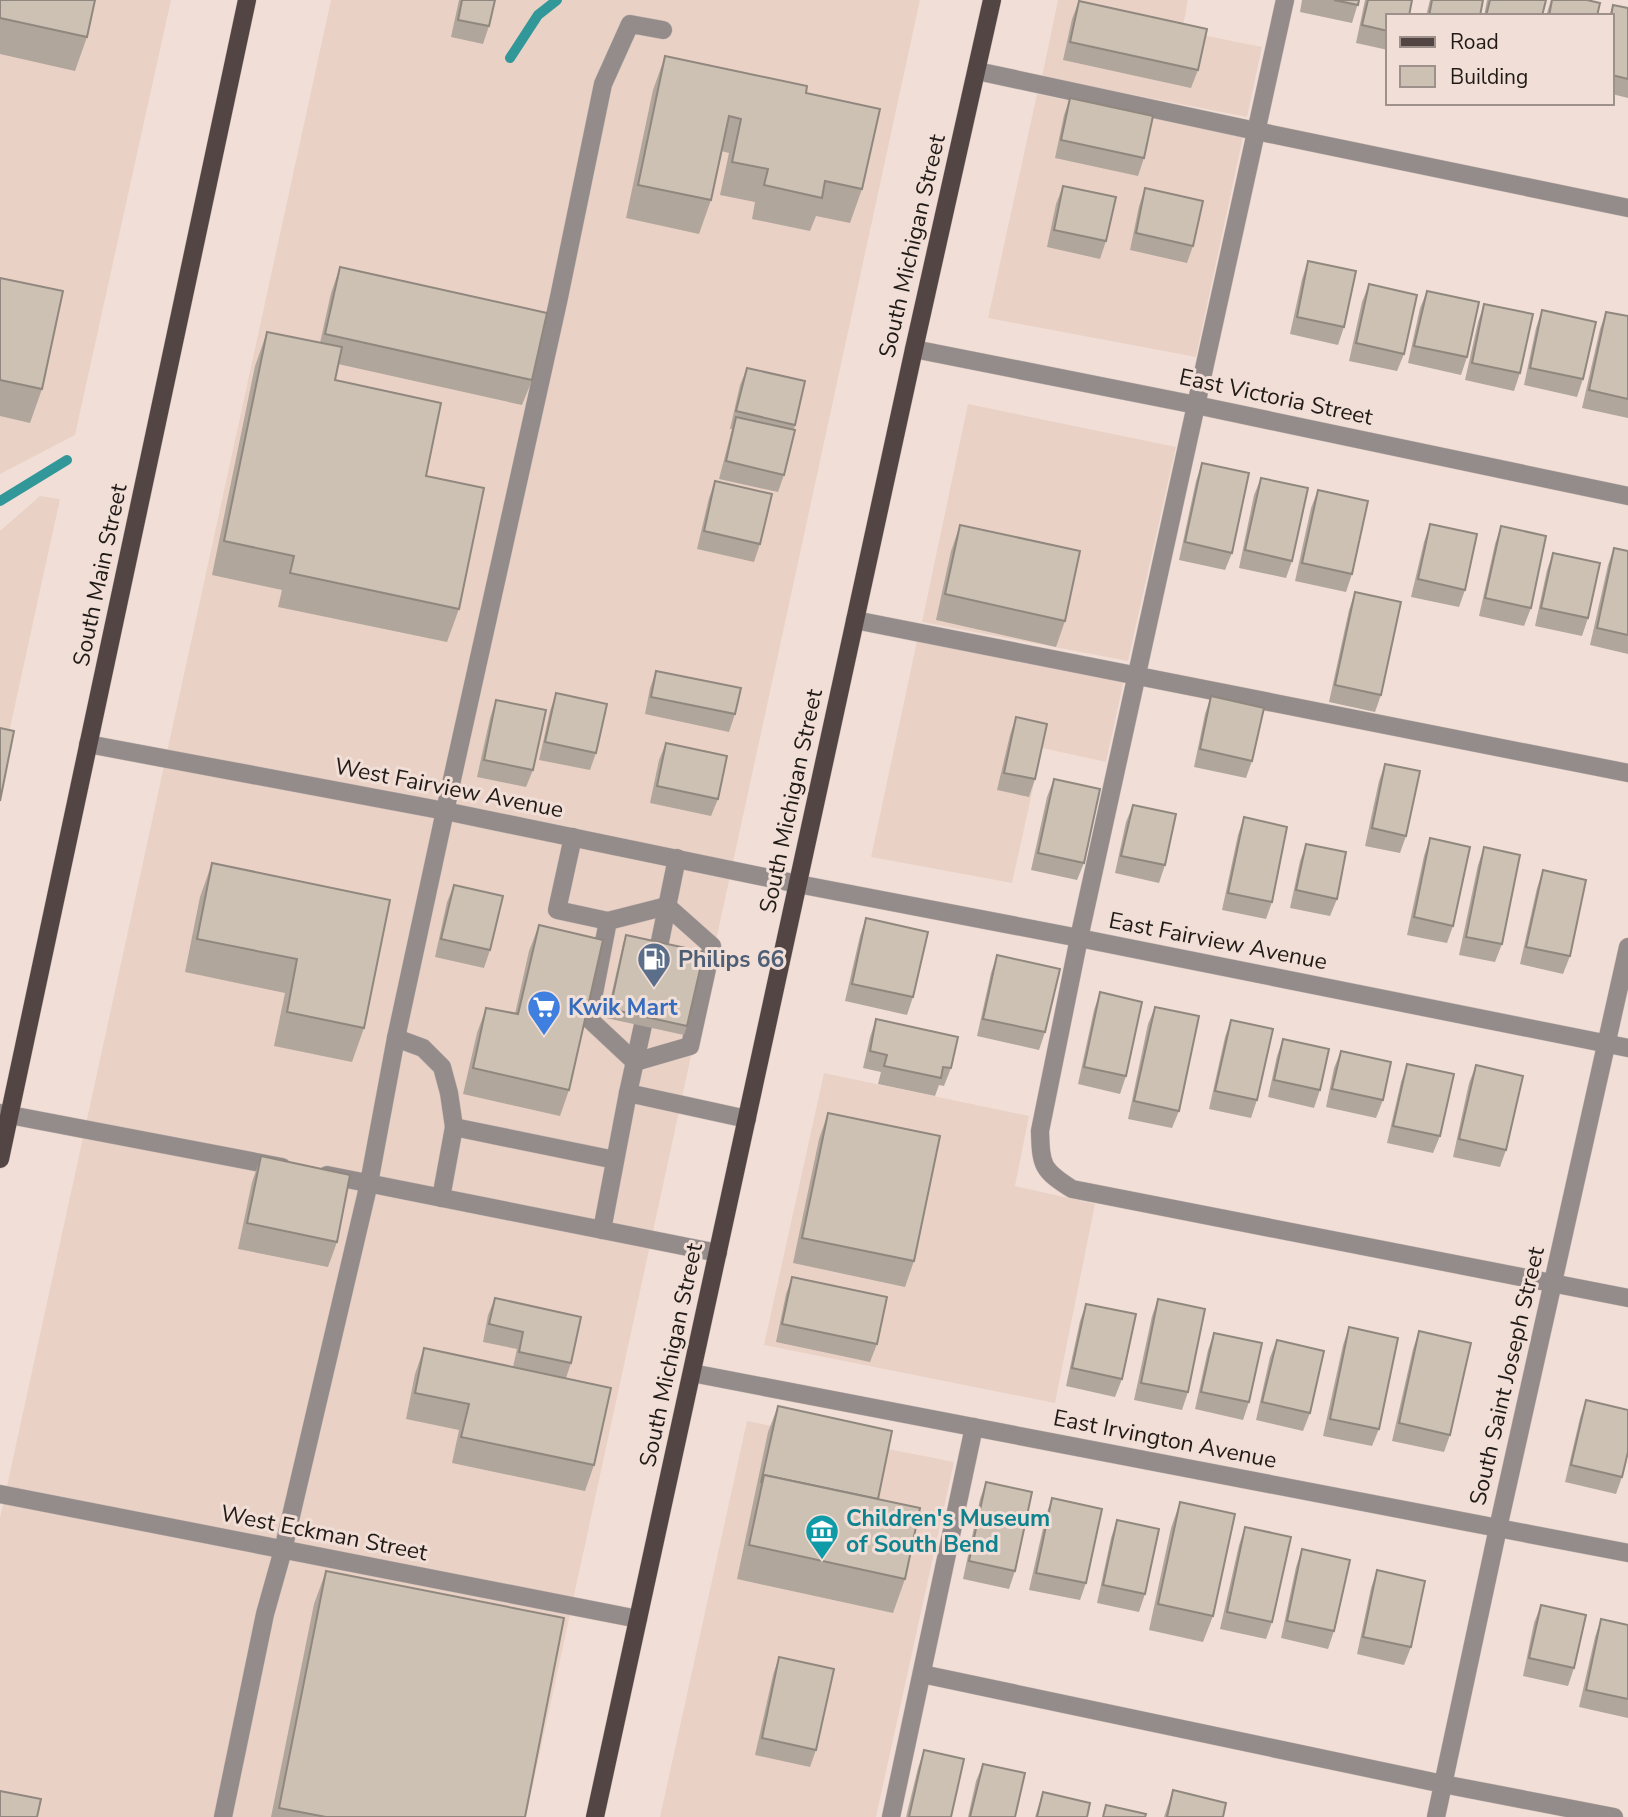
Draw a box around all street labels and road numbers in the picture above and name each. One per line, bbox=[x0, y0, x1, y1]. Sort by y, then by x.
street label: South Michigan Street bbox=[871, 130, 953, 361]
street label: East Victoria Street bbox=[1176, 361, 1377, 433]
street label: South Main Street bbox=[66, 480, 135, 669]
street label: South Michigan Street bbox=[752, 685, 830, 916]
street label: West Fairview Avenue bbox=[332, 751, 566, 825]
street label: East Fairview Avenue bbox=[1106, 905, 1330, 977]
street label: South Michigan Street bbox=[632, 1239, 710, 1470]
street label: South Saint Joseph Street bbox=[1462, 1243, 1552, 1508]
street label: East Irvington Avenue bbox=[1051, 1402, 1279, 1476]
street label: West Eckman Street bbox=[218, 1498, 431, 1568]

